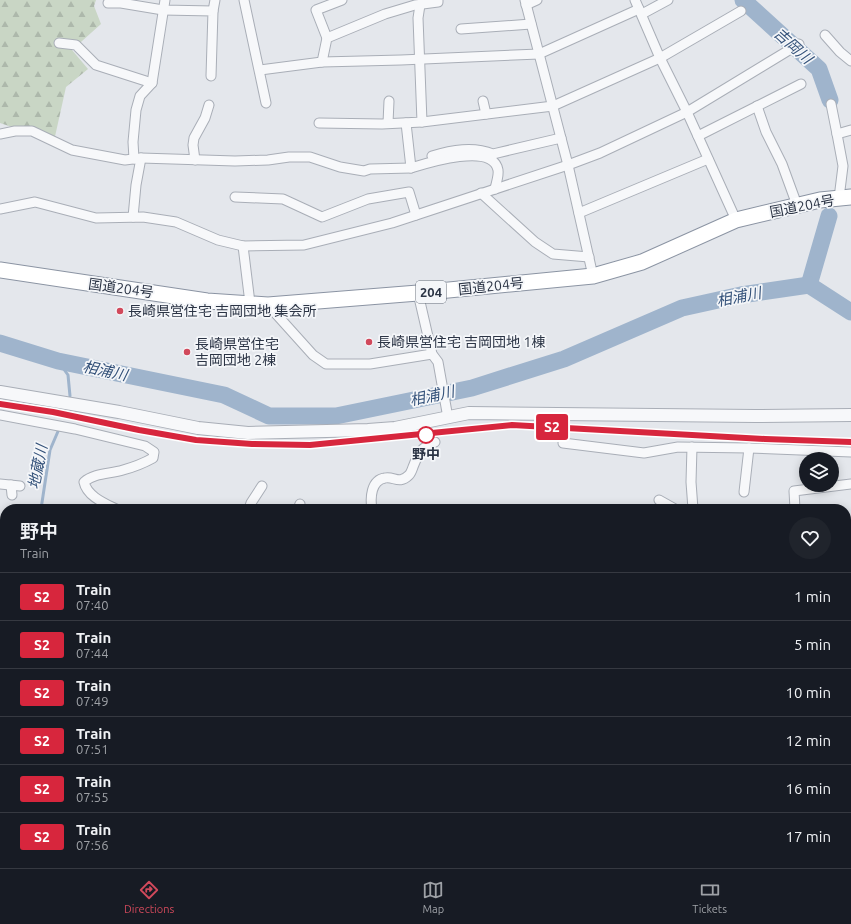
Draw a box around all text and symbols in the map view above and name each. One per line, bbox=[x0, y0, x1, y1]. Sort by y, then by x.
water label: 吉岡川 bbox=[771, 24, 817, 68]
street label: 国道204号 bbox=[768, 192, 836, 220]
street label: 国道204号 bbox=[457, 275, 525, 297]
street label: 国道204号 bbox=[87, 276, 155, 300]
road number: 204 bbox=[416, 281, 446, 303]
water label: 相浦川 bbox=[715, 283, 765, 309]
place label: 長崎県営住宅 吉岡団地 集会所 bbox=[128, 303, 316, 319]
marker: 長崎県営住宅 吉岡団地 集会所 bbox=[115, 306, 125, 316]
place label: 長崎県営住宅 吉岡団地 1棟 bbox=[377, 334, 545, 350]
place label: 長崎県営住宅 吉岡団地 2棟 bbox=[195, 336, 279, 368]
marker: 長崎県営住宅 吉岡団地 1棟 bbox=[364, 337, 374, 347]
marker: 長崎県営住宅 吉岡団地 2棟 bbox=[182, 347, 192, 357]
water label: 相浦川 bbox=[81, 358, 131, 384]
water label: 相浦川 bbox=[408, 382, 458, 409]
line badge: S2 bbox=[534, 414, 570, 440]
text: S2 bbox=[544, 419, 560, 435]
marker: 野中 bbox=[417, 426, 435, 444]
water label: 地蔵川 bbox=[25, 441, 51, 491]
place label: 野中 bbox=[412, 446, 440, 462]
map controls bbox=[799, 452, 839, 492]
button: layers bbox=[799, 452, 839, 492]
button: heart bbox=[789, 517, 831, 559]
text: 野中 bbox=[20, 520, 58, 542]
text: Train bbox=[20, 546, 49, 560]
text: Train bbox=[76, 581, 111, 598]
text: 1 min bbox=[794, 588, 831, 605]
text: S2 bbox=[34, 589, 50, 605]
text: 07:40 bbox=[76, 598, 109, 612]
text: Train bbox=[76, 629, 111, 646]
text: 5 min bbox=[794, 636, 831, 653]
text: S2 bbox=[34, 637, 50, 653]
text: 07:44 bbox=[76, 646, 109, 660]
text: Train bbox=[76, 677, 111, 694]
text: 10 min bbox=[785, 684, 831, 701]
text: S2 bbox=[34, 685, 50, 701]
text: 07:49 bbox=[76, 694, 109, 708]
text: Train bbox=[76, 725, 111, 742]
text: 12 min bbox=[785, 732, 831, 749]
text: S2 bbox=[34, 733, 50, 749]
text: 07:51 bbox=[76, 742, 109, 756]
text: Train bbox=[76, 773, 111, 790]
text: 16 min bbox=[785, 780, 831, 797]
text: S2 bbox=[34, 781, 50, 797]
text: 07:55 bbox=[76, 790, 109, 804]
text: Train bbox=[76, 821, 111, 838]
text: 17 min bbox=[785, 828, 831, 845]
text: S2 bbox=[34, 829, 50, 845]
text: 07:56 bbox=[76, 838, 109, 852]
tab: Directions bbox=[124, 879, 174, 915]
tab: Map bbox=[422, 879, 444, 915]
tab: Tickets bbox=[692, 879, 727, 915]

